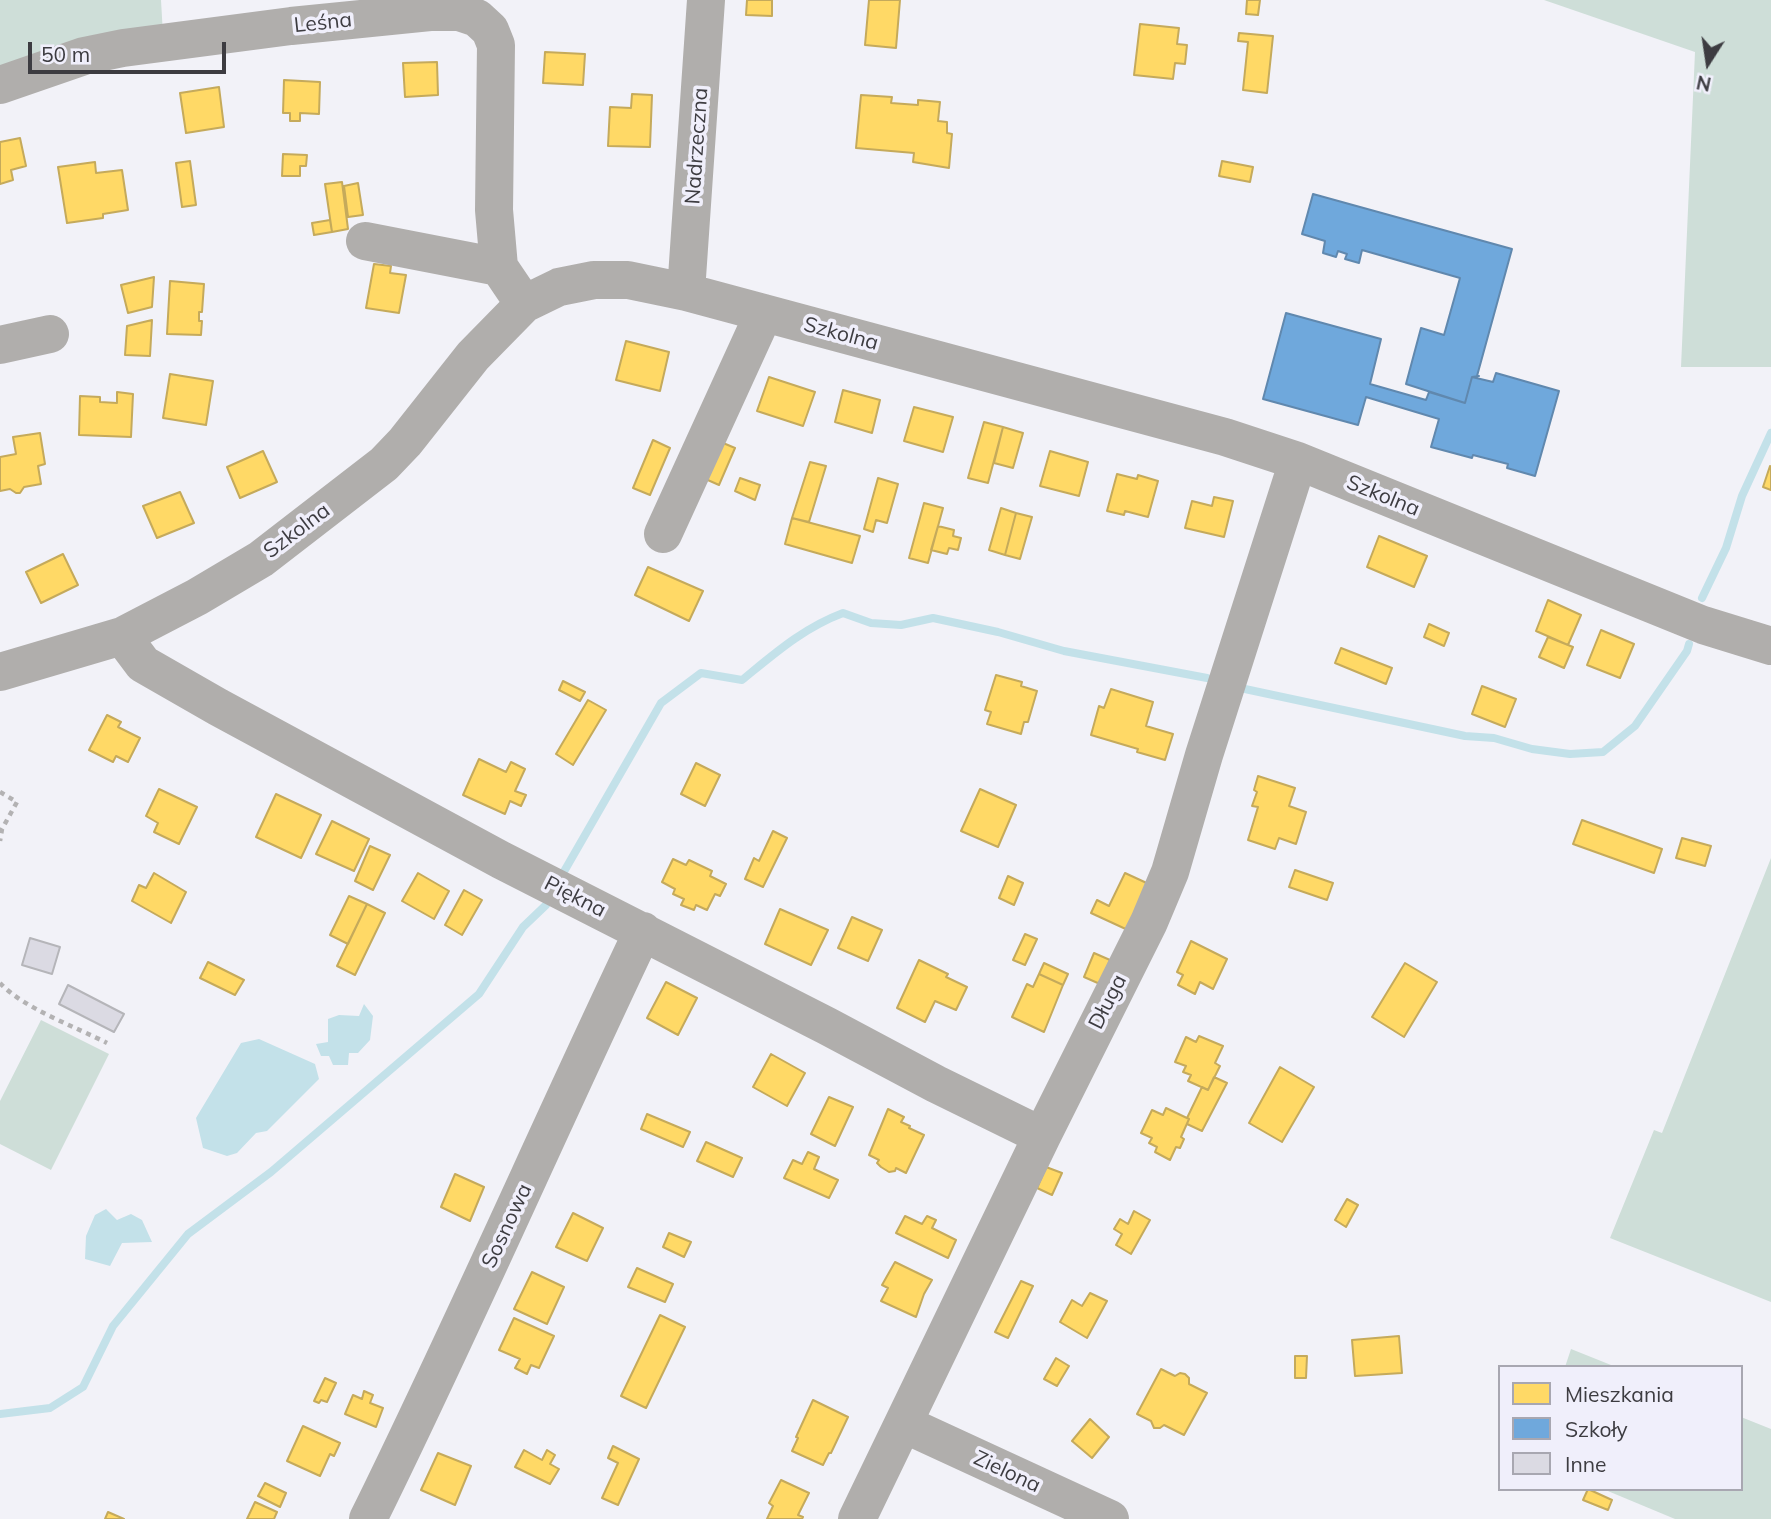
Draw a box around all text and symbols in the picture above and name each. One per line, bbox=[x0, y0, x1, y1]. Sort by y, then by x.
street label: Leśna bbox=[293, 7, 353, 39]
scale bar bbox=[32, 28, 229, 72]
north arrow bbox=[1673, 28, 1743, 98]
text: 50 m bbox=[41, 41, 90, 67]
text: N bbox=[1694, 70, 1713, 97]
street label: Nadrzeczna bbox=[680, 87, 714, 205]
street label: Szkolna bbox=[801, 312, 881, 356]
street label: Szkolna bbox=[1343, 470, 1423, 522]
street label: Szkolna bbox=[259, 498, 335, 564]
street label: Piękna bbox=[540, 871, 610, 923]
street label: Długa bbox=[1084, 970, 1132, 1034]
street label: Sosnowa bbox=[477, 1180, 537, 1272]
legend bbox=[1498, 1365, 1743, 1491]
text: Mieszkania bbox=[1565, 1381, 1674, 1407]
text: Szkoły bbox=[1565, 1416, 1628, 1442]
street label: Zielona bbox=[970, 1446, 1044, 1498]
text: Inne bbox=[1565, 1451, 1606, 1477]

